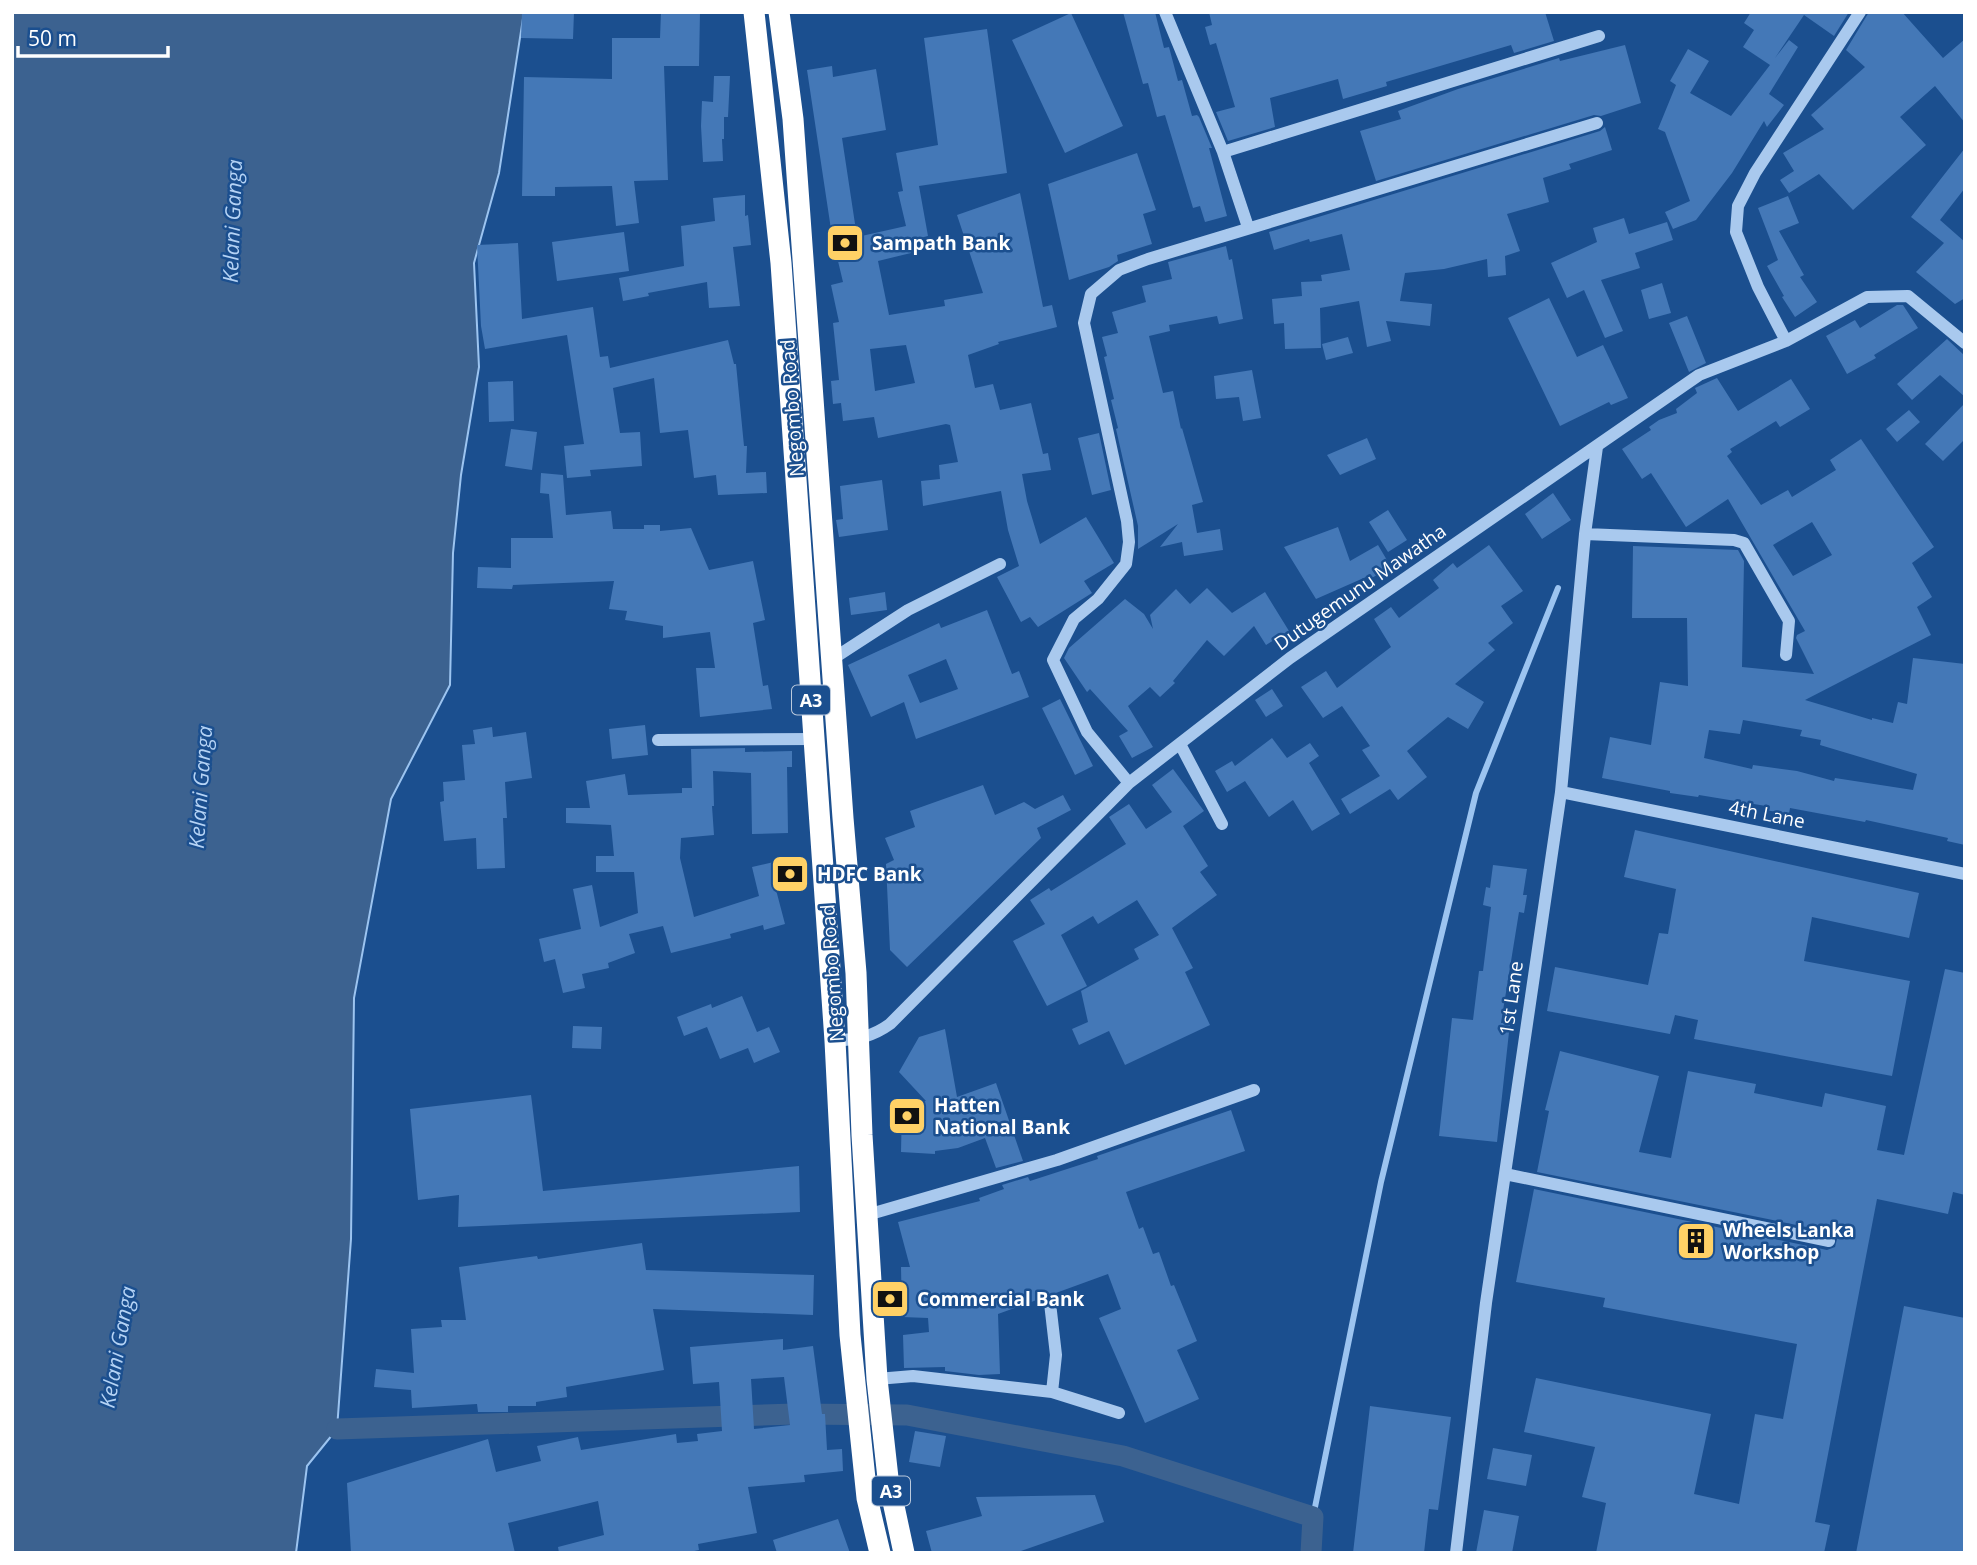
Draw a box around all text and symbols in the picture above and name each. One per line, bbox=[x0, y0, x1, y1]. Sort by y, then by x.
scale bar bbox=[18, 14, 168, 58]
text: 50 m bbox=[28, 24, 77, 52]
water label: Kelani Ganga bbox=[216, 159, 248, 283]
bank icon: Sampath Bank bbox=[824, 222, 866, 264]
place label: Sampath Bank bbox=[872, 230, 1010, 256]
street label: Negombo Road bbox=[774, 338, 810, 478]
street label: Dutugemunu Mawatha bbox=[1269, 518, 1451, 656]
road number: A3 bbox=[792, 686, 830, 714]
water label: Kelani Ganga bbox=[182, 724, 218, 849]
street label: 4th Lane bbox=[1727, 794, 1807, 834]
bank icon: HDFC Bank bbox=[769, 853, 811, 895]
place label: HDFC Bank bbox=[817, 861, 922, 887]
street label: Negombo Road bbox=[814, 903, 850, 1043]
street label: 1st Lane bbox=[1493, 959, 1529, 1037]
place label: Hatten National Bank bbox=[934, 1092, 1070, 1140]
bank icon: Hatten National Bank bbox=[886, 1095, 928, 1137]
place label: Wheels Lanka Workshop bbox=[1723, 1217, 1854, 1265]
building icon: Wheels Lanka Workshop bbox=[1675, 1220, 1717, 1262]
bank icon: Commercial Bank bbox=[869, 1278, 911, 1320]
water label: Kelani Ganga bbox=[93, 1284, 142, 1410]
place label: Commercial Bank bbox=[917, 1286, 1085, 1312]
road number: A3 bbox=[872, 1476, 910, 1506]

